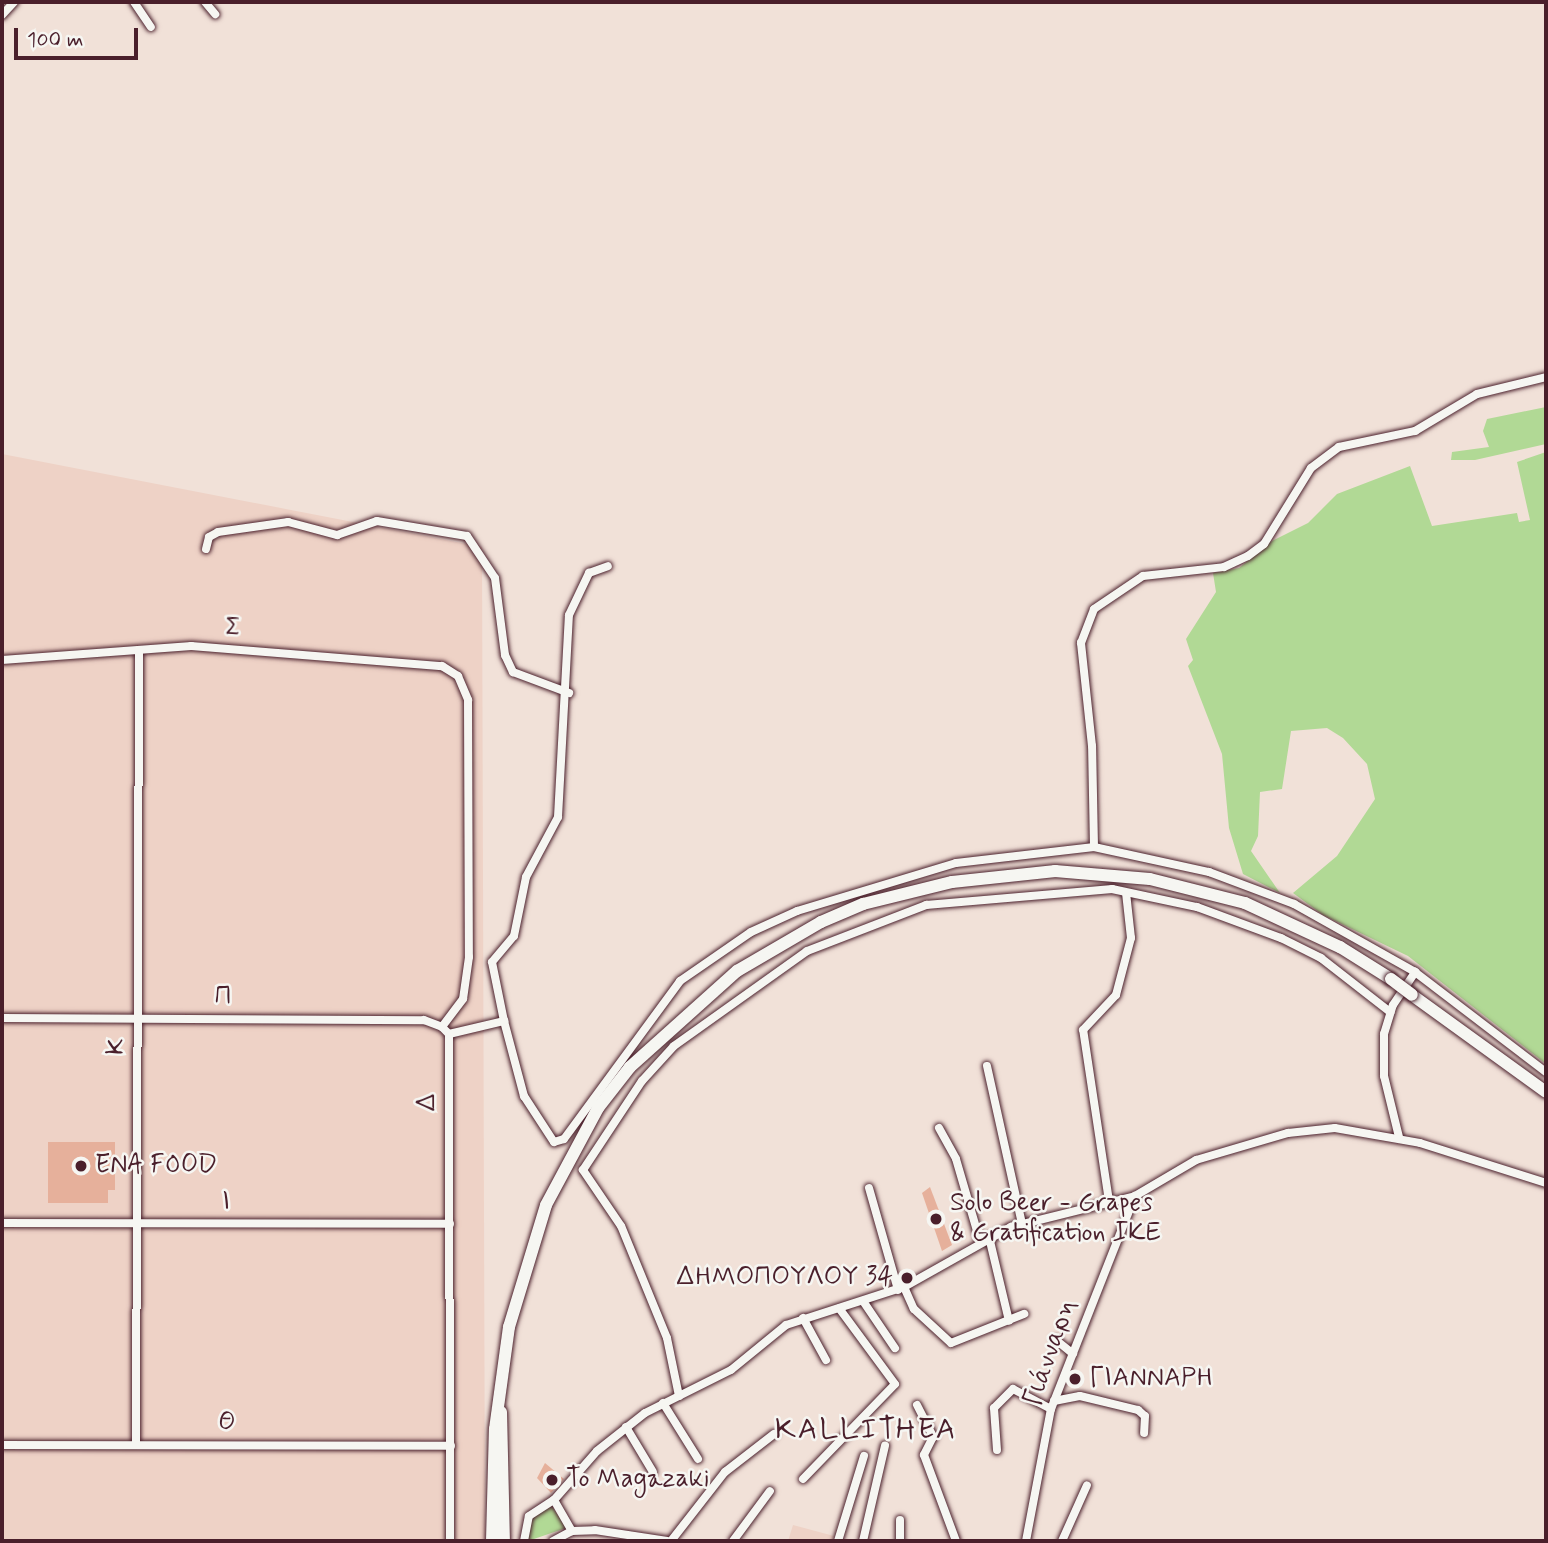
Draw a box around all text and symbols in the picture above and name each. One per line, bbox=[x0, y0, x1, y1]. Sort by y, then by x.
scale bar bbox=[18, 14, 142, 58]
text: 100 m bbox=[27, 26, 83, 54]
street label: Σ bbox=[224, 612, 242, 644]
street label: Π bbox=[214, 981, 232, 1013]
street label: Κ bbox=[101, 1039, 133, 1055]
street label: Δ bbox=[412, 1093, 444, 1111]
place label: ENA FOOD bbox=[95, 1150, 215, 1182]
marker: ENA FOOD bbox=[73, 1158, 89, 1174]
street label: Ι bbox=[222, 1187, 230, 1219]
place label: Solo Beer - Grapes & Gratification IKE bbox=[950, 1188, 1163, 1250]
marker: Solo Beer - Grapes & Gratification IKE bbox=[928, 1211, 944, 1227]
place label: ΔΗΜΟΠΟΥΛΟΥ 34 bbox=[677, 1262, 893, 1294]
marker: ΔΗΜΟΠΟΥΛΟΥ 34 bbox=[899, 1270, 915, 1286]
street label: Γιάνναρη bbox=[1018, 1295, 1084, 1411]
place label: ΓΙΑΝΝΑΡΗ bbox=[1089, 1363, 1213, 1395]
marker: ΓΙΑΝΝΑΡΗ bbox=[1067, 1371, 1083, 1387]
street label: Θ bbox=[218, 1407, 236, 1439]
district label: KALLITHEA bbox=[778, 1412, 954, 1448]
place label: To Magazaki bbox=[566, 1464, 705, 1496]
marker: To Magazaki bbox=[544, 1472, 560, 1488]

